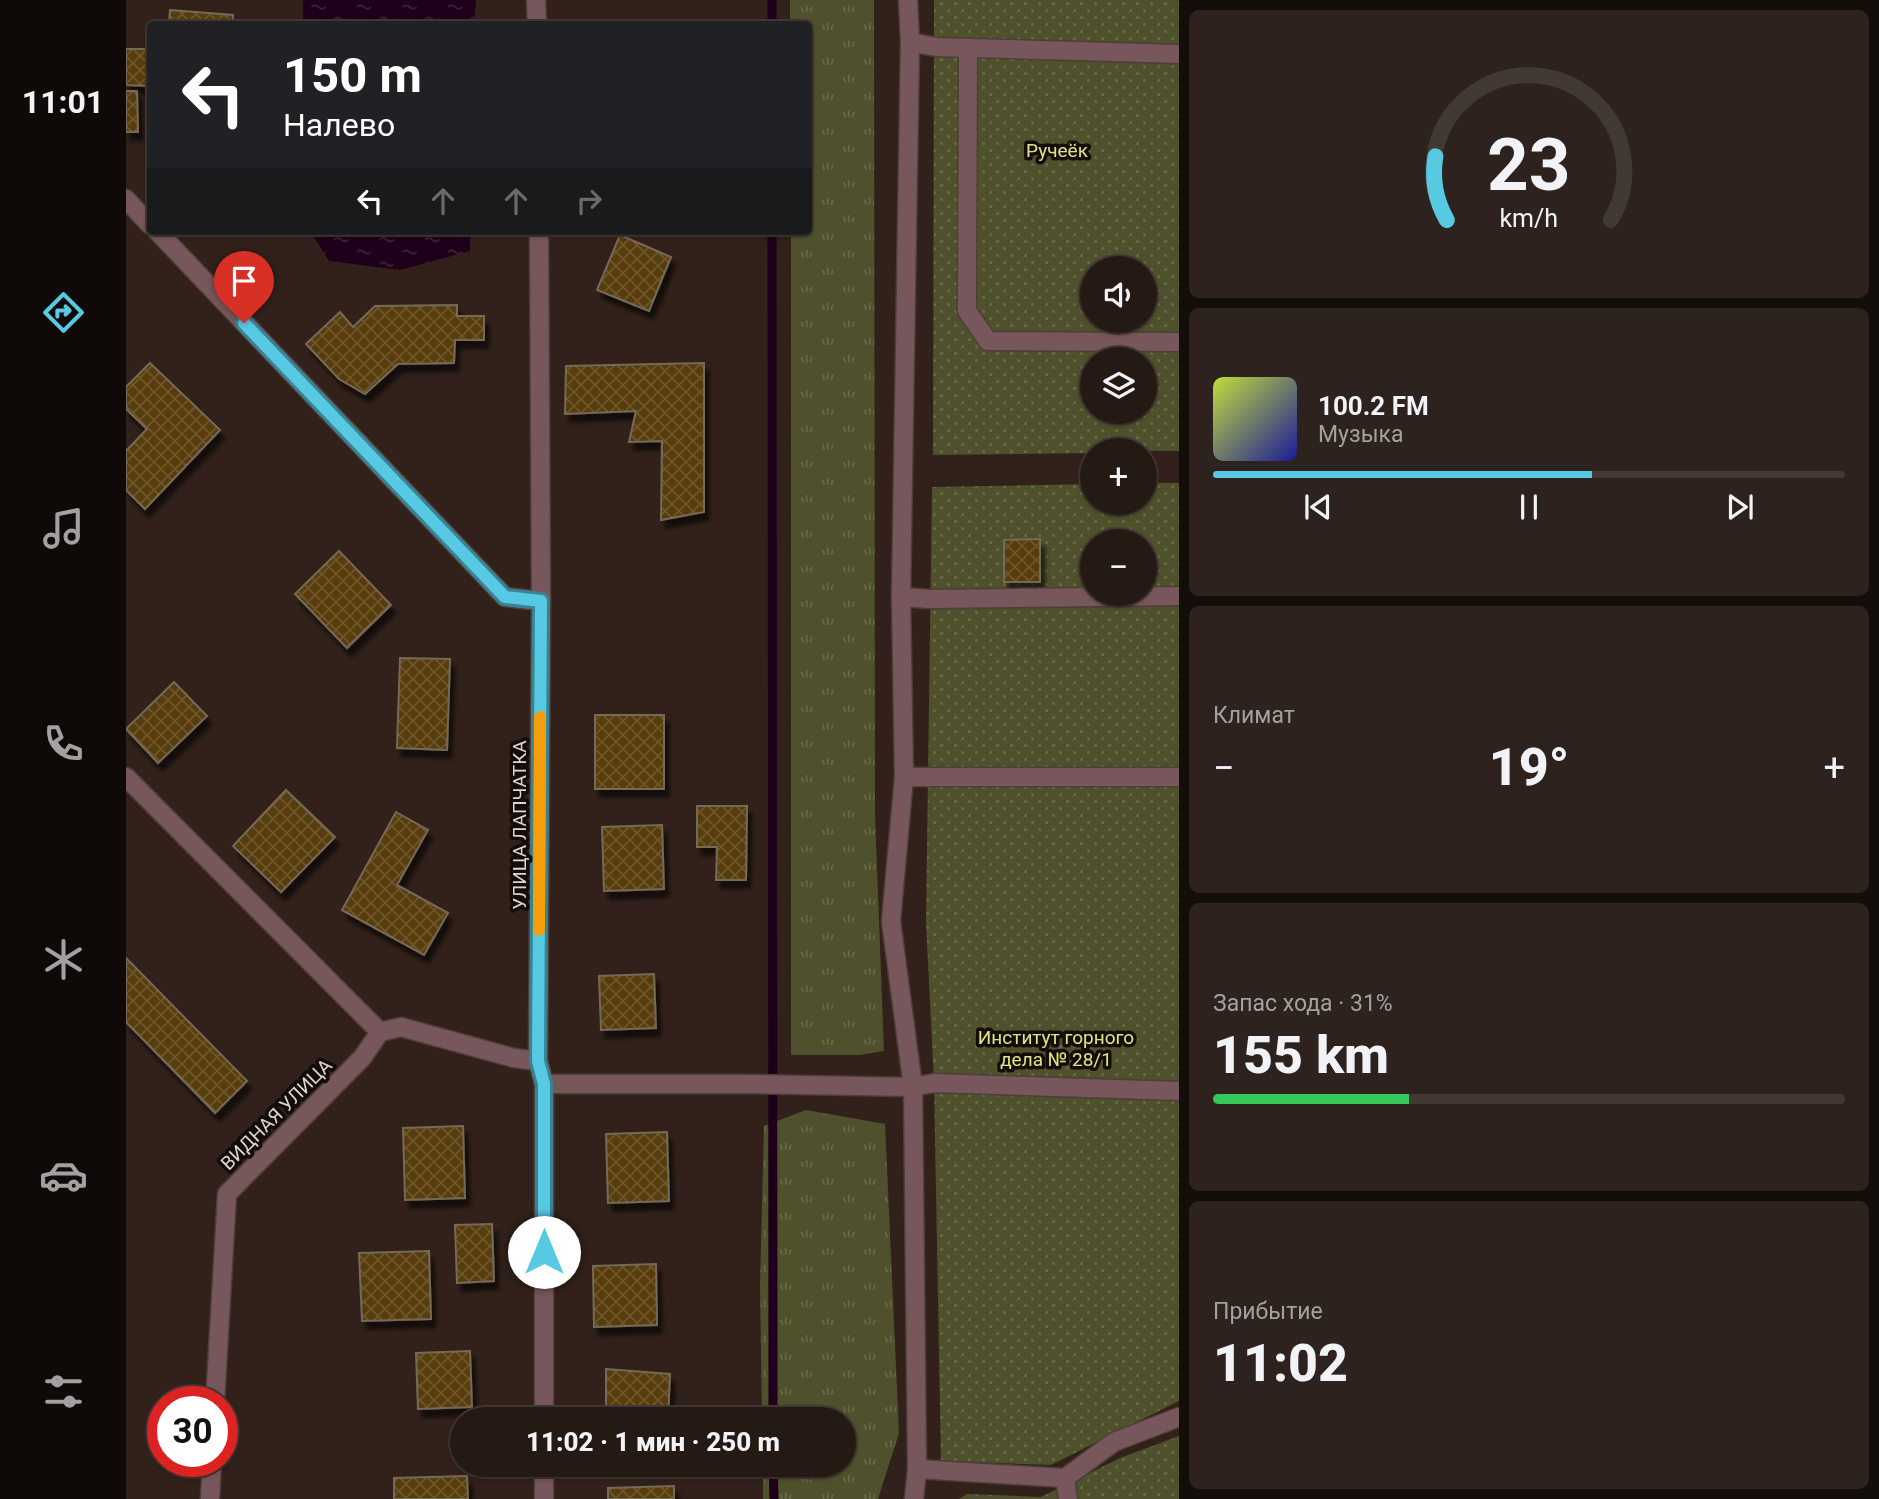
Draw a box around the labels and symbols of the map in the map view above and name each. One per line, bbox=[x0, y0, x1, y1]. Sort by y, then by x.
park label: Ручеёк bbox=[1026, 139, 1089, 162]
pin bbox=[214, 251, 274, 323]
street label: УЛИЦА ЛАПЧАТКА bbox=[508, 740, 531, 910]
park label: Институт горного дела № 28/1 bbox=[978, 1026, 1134, 1071]
street label: ВИДНАЯ УЛИЦА bbox=[216, 1054, 337, 1175]
position arrow bbox=[507, 1215, 581, 1289]
speed limit sign: 30 bbox=[147, 1386, 238, 1477]

